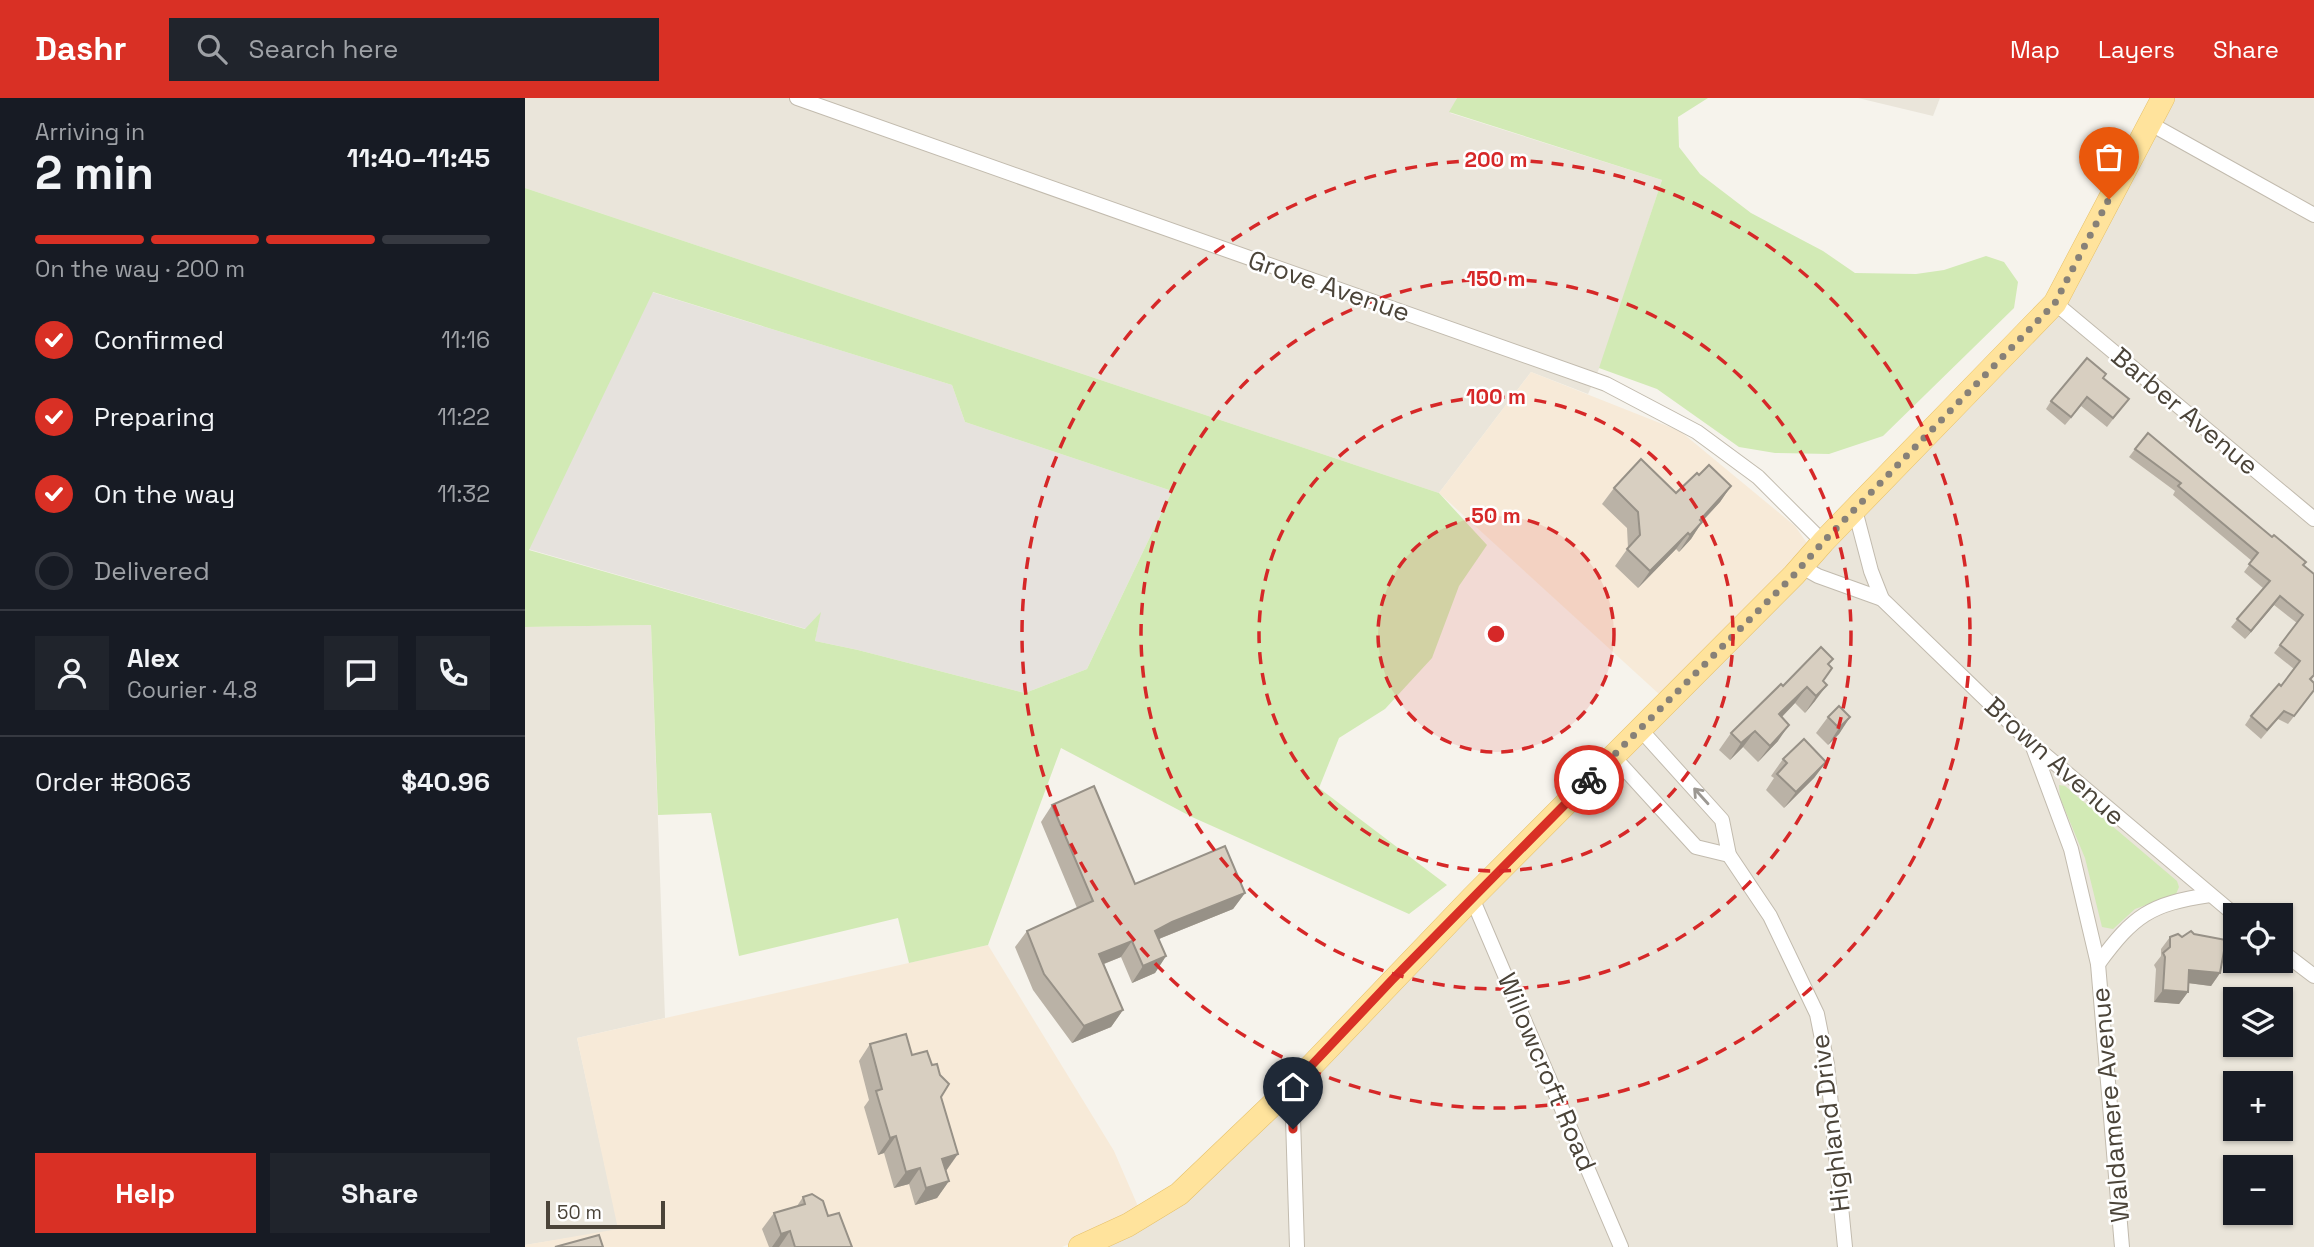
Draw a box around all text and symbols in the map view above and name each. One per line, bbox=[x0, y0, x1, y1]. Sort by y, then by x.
search box bbox=[169, 18, 659, 81]
text: Dashr bbox=[35, 28, 127, 70]
icon: search bbox=[193, 30, 231, 68]
text: Search here bbox=[249, 32, 398, 66]
text: Map bbox=[2010, 34, 2060, 65]
text: Layers bbox=[2098, 34, 2175, 65]
text: Share bbox=[2213, 34, 2279, 65]
text: Arriving in bbox=[35, 117, 145, 147]
pin bbox=[2079, 127, 2139, 199]
icon: bag bbox=[2090, 138, 2128, 176]
text: 11:40–11:45 bbox=[347, 141, 490, 175]
text: 2 min bbox=[35, 144, 154, 202]
text: 200 m bbox=[1465, 146, 1527, 173]
street label: Grove Avenue bbox=[1244, 242, 1414, 330]
text: On the way · 200 m bbox=[35, 254, 245, 284]
text: 150 m bbox=[1467, 265, 1525, 292]
icon: check bbox=[35, 321, 73, 359]
text: Confirmed bbox=[94, 323, 224, 357]
text: 11:16 bbox=[441, 325, 490, 355]
street label: Barber Avenue bbox=[2104, 339, 2266, 483]
text: 100 m bbox=[1466, 383, 1526, 410]
icon: check bbox=[35, 398, 73, 436]
text: Preparing bbox=[94, 400, 215, 434]
text: 11:22 bbox=[437, 402, 490, 432]
icon: check bbox=[35, 475, 73, 513]
text: On the way bbox=[94, 477, 235, 511]
text: 11:32 bbox=[437, 479, 490, 509]
text: 50 m bbox=[1471, 502, 1521, 529]
text: Delivered bbox=[94, 554, 210, 588]
centre of rings bbox=[1484, 622, 1508, 646]
button: person bbox=[35, 636, 109, 710]
button: chat bbox=[324, 636, 398, 710]
button: phone bbox=[416, 636, 490, 710]
text: Alex bbox=[127, 641, 180, 675]
text: Courier · 4.8 bbox=[127, 675, 257, 705]
street label: Brown Avenue bbox=[1978, 689, 2132, 833]
courier bbox=[1554, 745, 1624, 815]
icon: bike bbox=[1570, 761, 1608, 799]
text: Order #8063 bbox=[35, 765, 191, 799]
text: $40.96 bbox=[401, 765, 490, 799]
one-way arrow bbox=[1692, 788, 1709, 805]
map controls bbox=[2223, 903, 2293, 1225]
button: locate bbox=[2223, 903, 2293, 973]
street label: Willowcroft Road bbox=[1490, 968, 1604, 1176]
street label: Waldamere Avenue bbox=[2083, 986, 2137, 1224]
button: layers bbox=[2223, 987, 2293, 1057]
street label: Highland Drive bbox=[1802, 1032, 1858, 1214]
pin bbox=[1263, 1057, 1323, 1129]
icon: home bbox=[1274, 1068, 1312, 1106]
button: + bbox=[2223, 1071, 2293, 1141]
button: Help bbox=[35, 1153, 256, 1233]
button: Share bbox=[270, 1153, 490, 1233]
button: − bbox=[2223, 1155, 2293, 1225]
scale bar bbox=[546, 1198, 665, 1230]
text: 50 m bbox=[557, 1200, 602, 1225]

